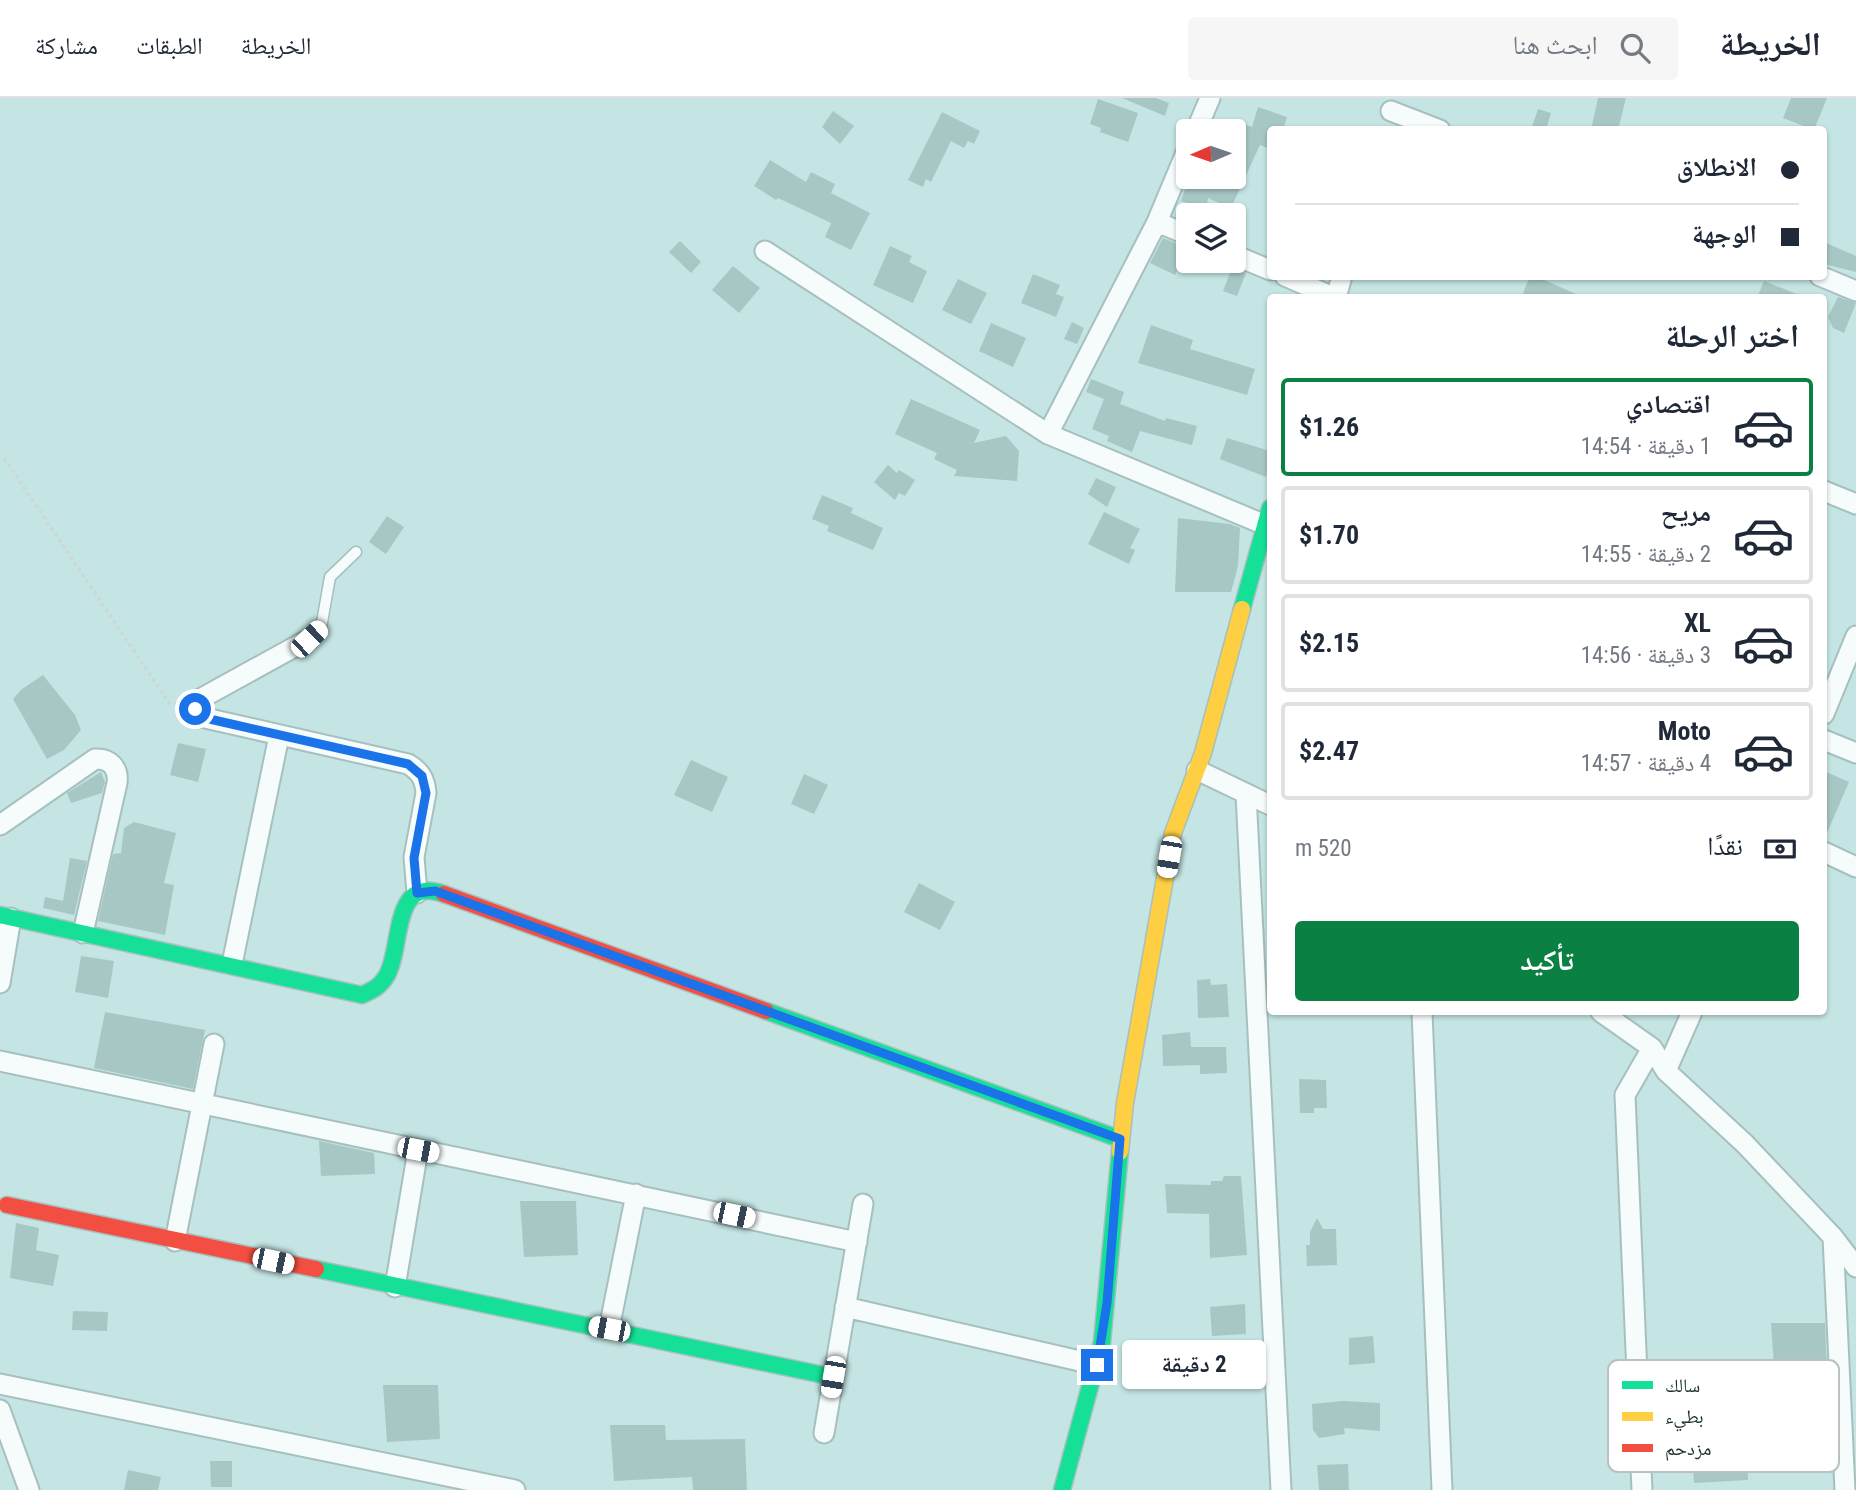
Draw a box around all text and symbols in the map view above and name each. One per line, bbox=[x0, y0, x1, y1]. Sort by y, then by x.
search box bbox=[1188, 17, 1678, 80]
text: الخريطة bbox=[1720, 24, 1821, 63]
icon: search bbox=[1616, 29, 1654, 67]
text: ابحث هنا bbox=[1513, 30, 1598, 60]
text: مشاركة bbox=[35, 32, 98, 60]
text: الطبقات bbox=[136, 32, 203, 60]
text: الخريطة bbox=[241, 32, 311, 60]
north arrow bbox=[1176, 119, 1246, 189]
map controls bbox=[1176, 119, 1246, 273]
text: الانطلاق bbox=[1677, 152, 1757, 182]
button: layers bbox=[1176, 203, 1246, 273]
text: الوجهة bbox=[1692, 219, 1757, 249]
text: اختر الرحلة bbox=[1665, 317, 1799, 355]
text: اقتصادي bbox=[1626, 389, 1711, 419]
icon: car bbox=[1732, 396, 1795, 459]
text: $1.26 bbox=[1299, 412, 1359, 442]
text: 1 دقيقة · 14:54 bbox=[1581, 433, 1711, 460]
text: مريح bbox=[1661, 497, 1711, 527]
icon: car bbox=[1732, 504, 1795, 567]
text: $1.70 bbox=[1299, 520, 1359, 550]
text: 2 دقيقة · 14:55 bbox=[1581, 541, 1711, 568]
text: XL bbox=[1684, 608, 1711, 638]
icon: car bbox=[1732, 612, 1795, 675]
car bbox=[287, 617, 332, 661]
text: $2.15 bbox=[1299, 628, 1359, 658]
text: 3 دقيقة · 14:56 bbox=[1581, 642, 1711, 669]
route start bbox=[179, 693, 211, 725]
text: Moto bbox=[1658, 716, 1711, 746]
icon: car bbox=[1732, 720, 1795, 783]
text: $2.47 bbox=[1299, 736, 1359, 766]
text: 4 دقيقة · 14:57 bbox=[1581, 750, 1711, 777]
icon: cash bbox=[1761, 830, 1799, 868]
text: نقدًا bbox=[1707, 831, 1743, 861]
car bbox=[1156, 834, 1183, 880]
text: 520 m bbox=[1295, 835, 1352, 862]
button: تأكيد bbox=[1295, 921, 1799, 1001]
car bbox=[396, 1136, 441, 1164]
car bbox=[712, 1200, 757, 1230]
car bbox=[251, 1246, 296, 1276]
car bbox=[587, 1315, 632, 1343]
callout: 2 دقيقة bbox=[1122, 1340, 1265, 1390]
route end bbox=[1081, 1349, 1113, 1381]
text: 2 دقيقة bbox=[1161, 1351, 1227, 1378]
car bbox=[820, 1354, 847, 1400]
legend bbox=[1608, 1360, 1839, 1472]
text: سالك bbox=[1665, 1374, 1700, 1397]
text: بطيء bbox=[1665, 1405, 1704, 1432]
text: مزدحم bbox=[1665, 1437, 1711, 1461]

